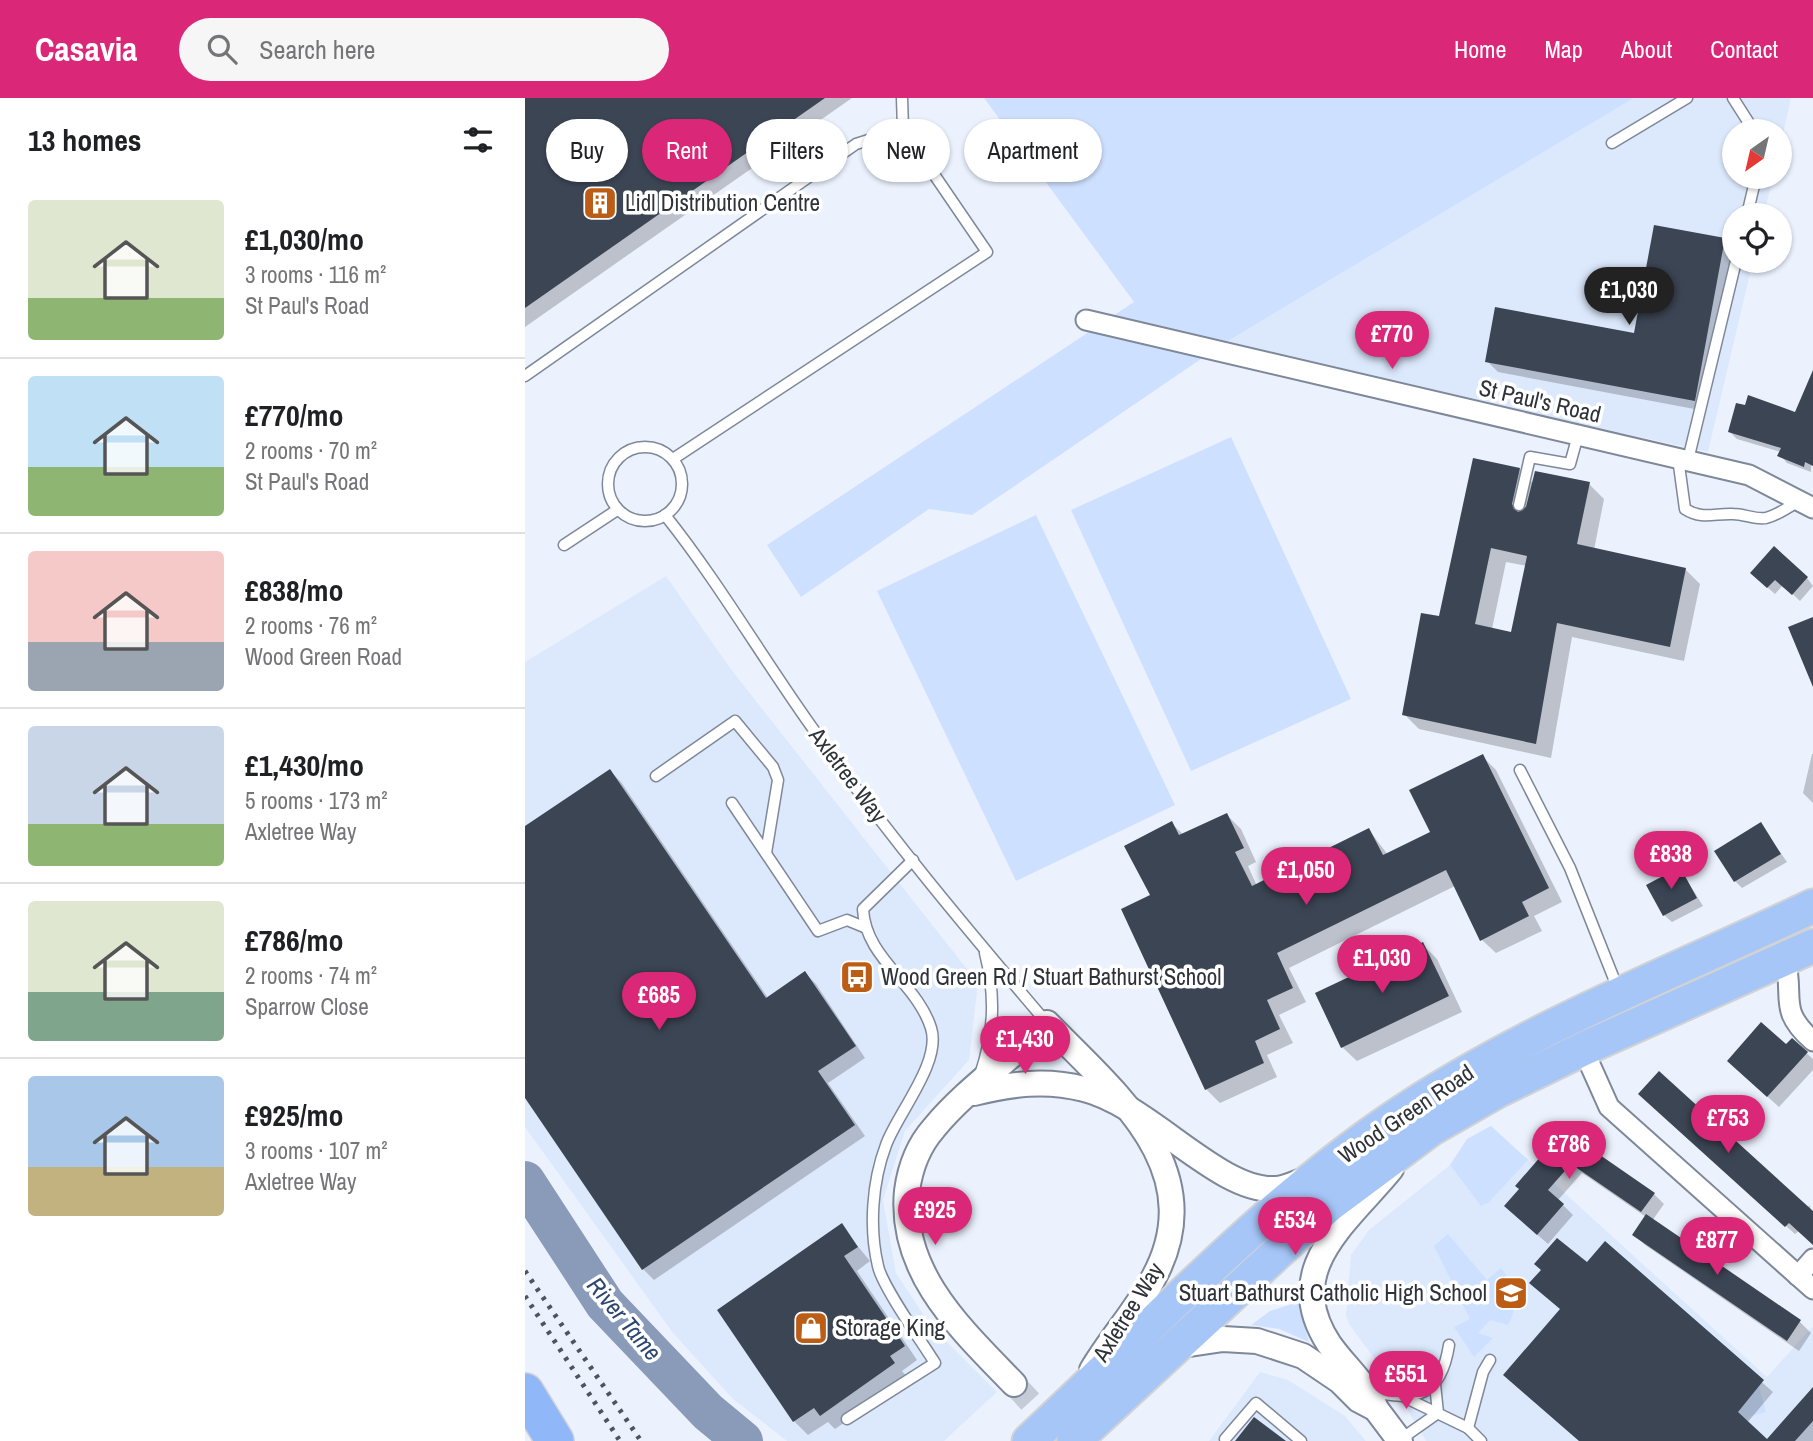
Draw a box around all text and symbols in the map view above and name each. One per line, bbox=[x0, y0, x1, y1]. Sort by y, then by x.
search box bbox=[179, 18, 669, 81]
text: Casavia bbox=[35, 27, 137, 71]
icon: search bbox=[203, 30, 241, 68]
text: Search here bbox=[259, 32, 375, 67]
text: Home bbox=[1454, 33, 1506, 65]
text: Map bbox=[1544, 33, 1583, 65]
text: About bbox=[1621, 33, 1672, 65]
text: Contact bbox=[1710, 33, 1778, 65]
chip: Buy bbox=[546, 119, 628, 182]
chip: Rent bbox=[642, 119, 732, 182]
chip: Filters bbox=[746, 119, 848, 182]
chip: New bbox=[862, 119, 950, 182]
chip: Apartment bbox=[964, 119, 1102, 182]
north arrow bbox=[1722, 119, 1792, 189]
map controls bbox=[1722, 119, 1792, 273]
text: 13 homes bbox=[28, 120, 142, 160]
icon: filters bbox=[459, 121, 497, 159]
building icon: Lidl Distribution Centre bbox=[581, 184, 619, 222]
place label: Lidl Distribution Centre bbox=[625, 187, 820, 218]
button: locate bbox=[1722, 203, 1792, 273]
text: £1,030/mo bbox=[245, 219, 364, 259]
icon: home bbox=[84, 228, 168, 312]
text: 3 rooms · 116 m² bbox=[245, 259, 386, 290]
pin: £1,030 bbox=[1572, 268, 1686, 327]
text: £1,030 bbox=[1600, 274, 1658, 305]
text: St Paul's Road bbox=[245, 290, 369, 321]
pin: £770 bbox=[1351, 312, 1433, 371]
text: £770 bbox=[1371, 318, 1413, 349]
street label: St Paul's Road bbox=[1476, 371, 1604, 430]
text: £770/mo bbox=[245, 395, 343, 435]
icon: home bbox=[84, 404, 168, 488]
text: 2 rooms · 70 m² bbox=[245, 435, 377, 466]
text: St Paul's Road bbox=[245, 466, 369, 497]
text: £838/mo bbox=[245, 570, 343, 610]
icon: home bbox=[84, 579, 168, 663]
text: 2 rooms · 76 m² bbox=[245, 610, 377, 641]
text: Wood Green Road bbox=[245, 641, 402, 672]
street label: Axletree Way bbox=[802, 720, 895, 829]
text: £1,430/mo bbox=[245, 745, 364, 785]
icon: home bbox=[84, 754, 168, 838]
text: 5 rooms · 173 m² bbox=[245, 785, 388, 816]
text: Axletree Way bbox=[245, 816, 356, 847]
pin: £838 bbox=[1630, 832, 1712, 891]
text: £838 bbox=[1650, 838, 1692, 869]
pin: £1,050 bbox=[1249, 848, 1363, 907]
text: £1,050 bbox=[1277, 854, 1335, 885]
text: £786/mo bbox=[245, 920, 343, 960]
icon: home bbox=[84, 929, 168, 1013]
pin: £1,030 bbox=[1325, 936, 1439, 995]
text: £1,030 bbox=[1353, 942, 1411, 973]
bus stop icon: Wood Green Rd / Stuart Bathurst School bbox=[838, 958, 876, 996]
text: 2 rooms · 74 m² bbox=[245, 960, 377, 991]
place label: Wood Green Rd / Stuart Bathurst School bbox=[881, 961, 1221, 992]
pin: £685 bbox=[618, 972, 700, 1032]
text: £685 bbox=[638, 979, 680, 1010]
text: Sparrow Close bbox=[245, 991, 369, 1022]
pin: £1,430 bbox=[968, 1016, 1082, 1076]
text: £1,430 bbox=[996, 1023, 1054, 1054]
street label: Wood Green Road bbox=[1332, 1057, 1479, 1170]
text: £925/mo bbox=[245, 1095, 343, 1135]
pin: £753 bbox=[1687, 1096, 1769, 1155]
text: £753 bbox=[1707, 1102, 1749, 1133]
icon: home bbox=[84, 1104, 168, 1188]
pin: £786 bbox=[1528, 1122, 1610, 1181]
text: £786 bbox=[1548, 1128, 1590, 1159]
text: 3 rooms · 107 m² bbox=[245, 1135, 388, 1166]
text: Axletree Way bbox=[245, 1166, 356, 1197]
pin: £925 bbox=[894, 1188, 976, 1247]
text: £925 bbox=[914, 1194, 956, 1225]
pin: £534 bbox=[1254, 1198, 1336, 1257]
text: £534 bbox=[1274, 1204, 1316, 1235]
pin: £877 bbox=[1676, 1218, 1758, 1277]
text: £877 bbox=[1696, 1224, 1738, 1255]
street label: Axletree Way bbox=[1084, 1256, 1171, 1368]
water label: River Tame bbox=[580, 1270, 669, 1367]
school or university icon: Stuart Bathurst Catholic High School bbox=[1492, 1274, 1530, 1312]
place label: Stuart Bathurst Catholic High School bbox=[1179, 1277, 1487, 1308]
shop icon: Storage King bbox=[792, 1309, 830, 1347]
place label: Storage King bbox=[835, 1312, 946, 1343]
pin: £551 bbox=[1365, 1352, 1447, 1411]
text: £551 bbox=[1385, 1358, 1427, 1389]

